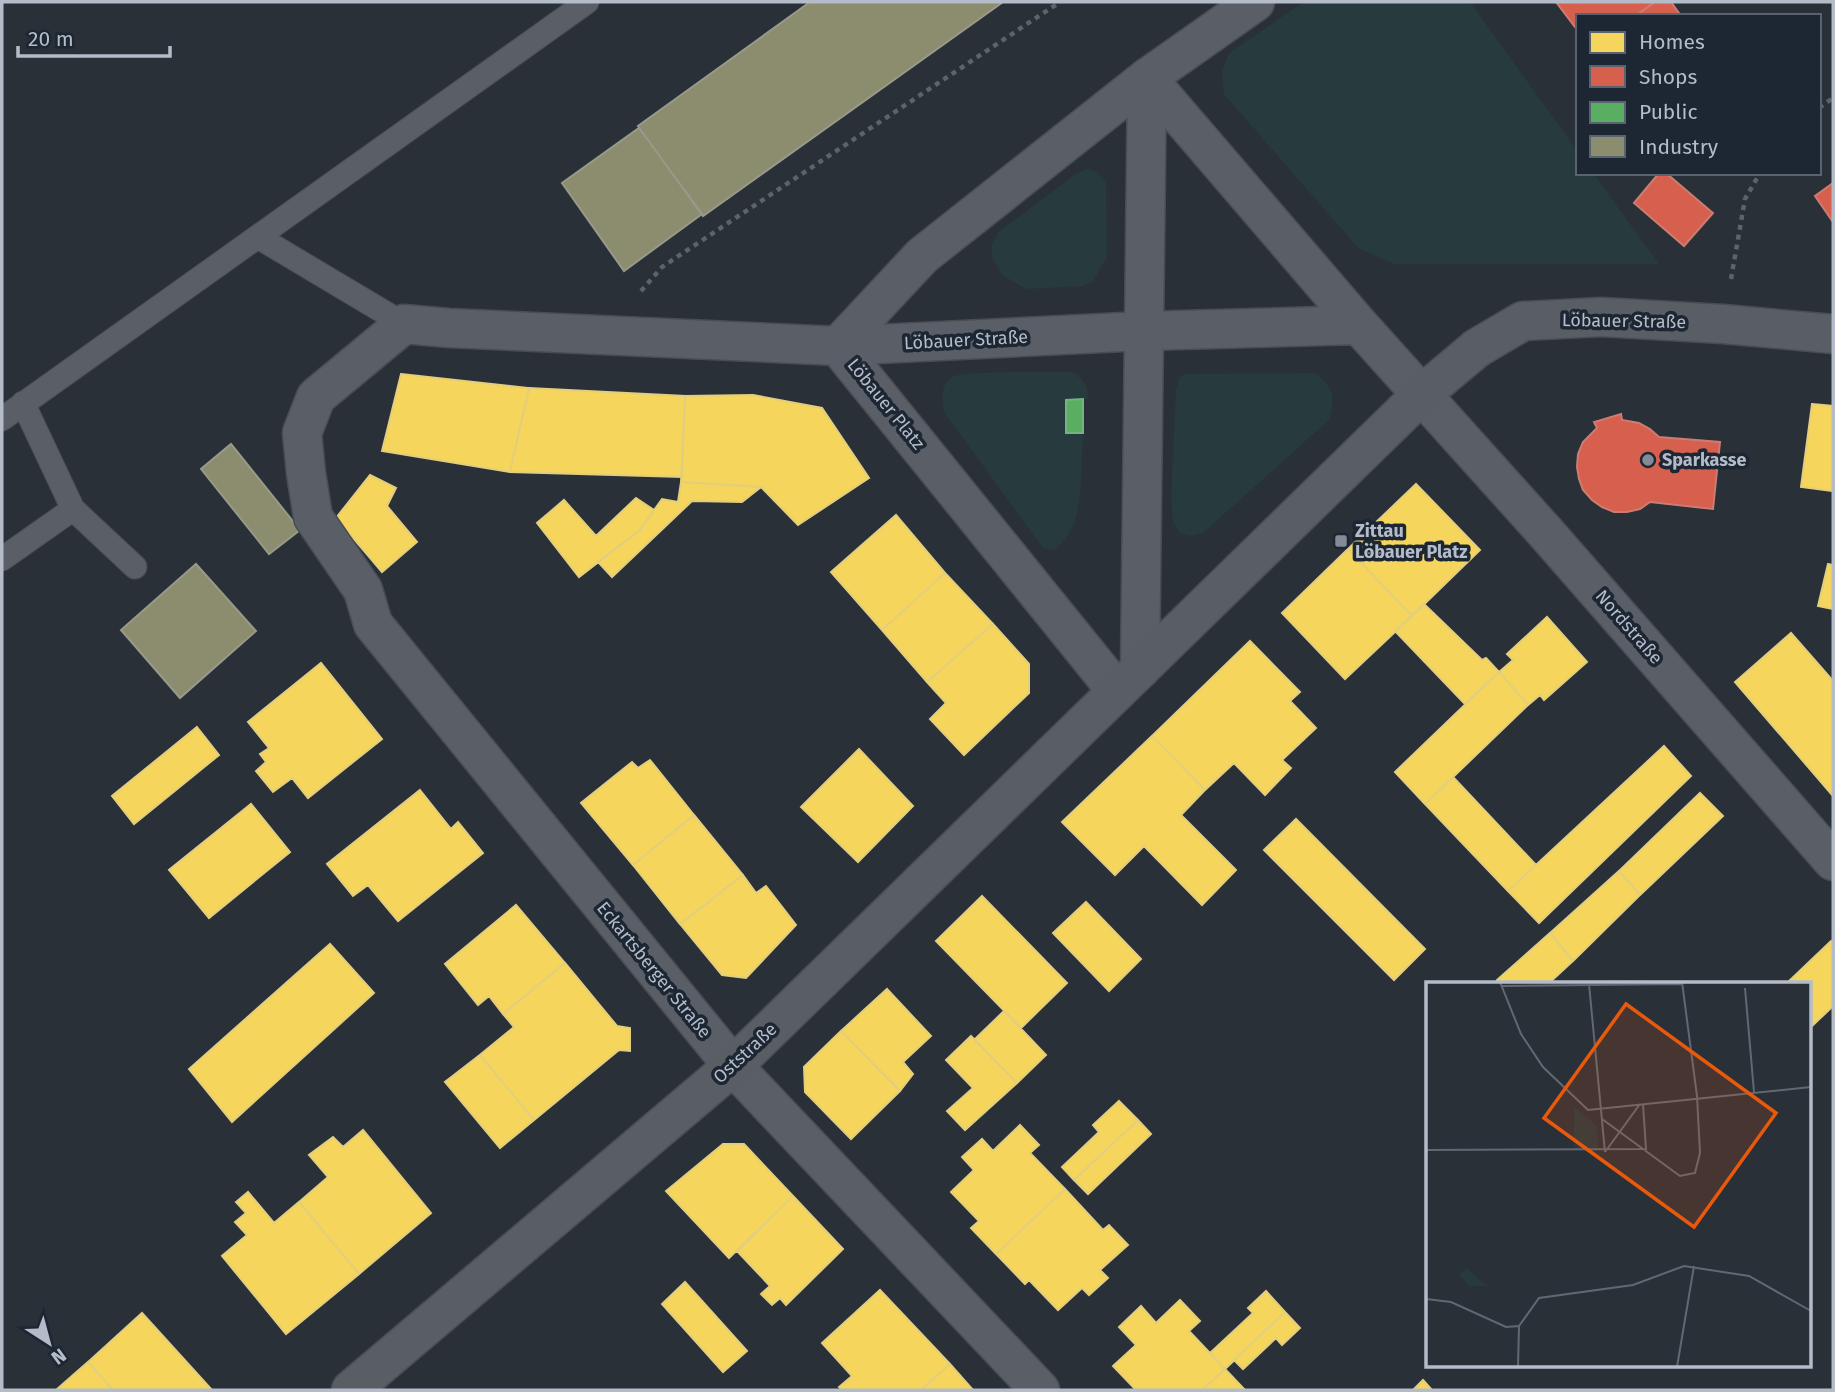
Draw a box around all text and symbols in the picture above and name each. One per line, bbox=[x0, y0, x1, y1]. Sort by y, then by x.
scale bar bbox=[18, 14, 170, 58]
legend bbox=[1576, 14, 1821, 175]
text: 20 m bbox=[28, 26, 74, 52]
text: Homes bbox=[1639, 29, 1705, 55]
text: Shops bbox=[1639, 64, 1697, 90]
text: Public bbox=[1639, 99, 1697, 125]
text: Industry bbox=[1639, 134, 1719, 160]
street label: Löbauer Straße bbox=[1562, 309, 1686, 333]
street label: Löbauer Straße bbox=[903, 326, 1029, 354]
street label: Löbauer Platz bbox=[843, 354, 930, 454]
place label: Sparkasse bbox=[1662, 449, 1747, 471]
marker: Sparkasse bbox=[1640, 452, 1656, 468]
place label: Zittau Löbauer Platz bbox=[1355, 520, 1467, 563]
marker: Zittau Löbauer Platz bbox=[1333, 533, 1349, 549]
street label: Nordstraße bbox=[1591, 585, 1667, 669]
street label: Eckartsberger Straße bbox=[592, 897, 716, 1043]
inset map bbox=[1426, 982, 1811, 1368]
street label: Oststraße bbox=[709, 1018, 781, 1088]
north arrow bbox=[14, 1308, 84, 1378]
text: N bbox=[47, 1343, 71, 1369]

